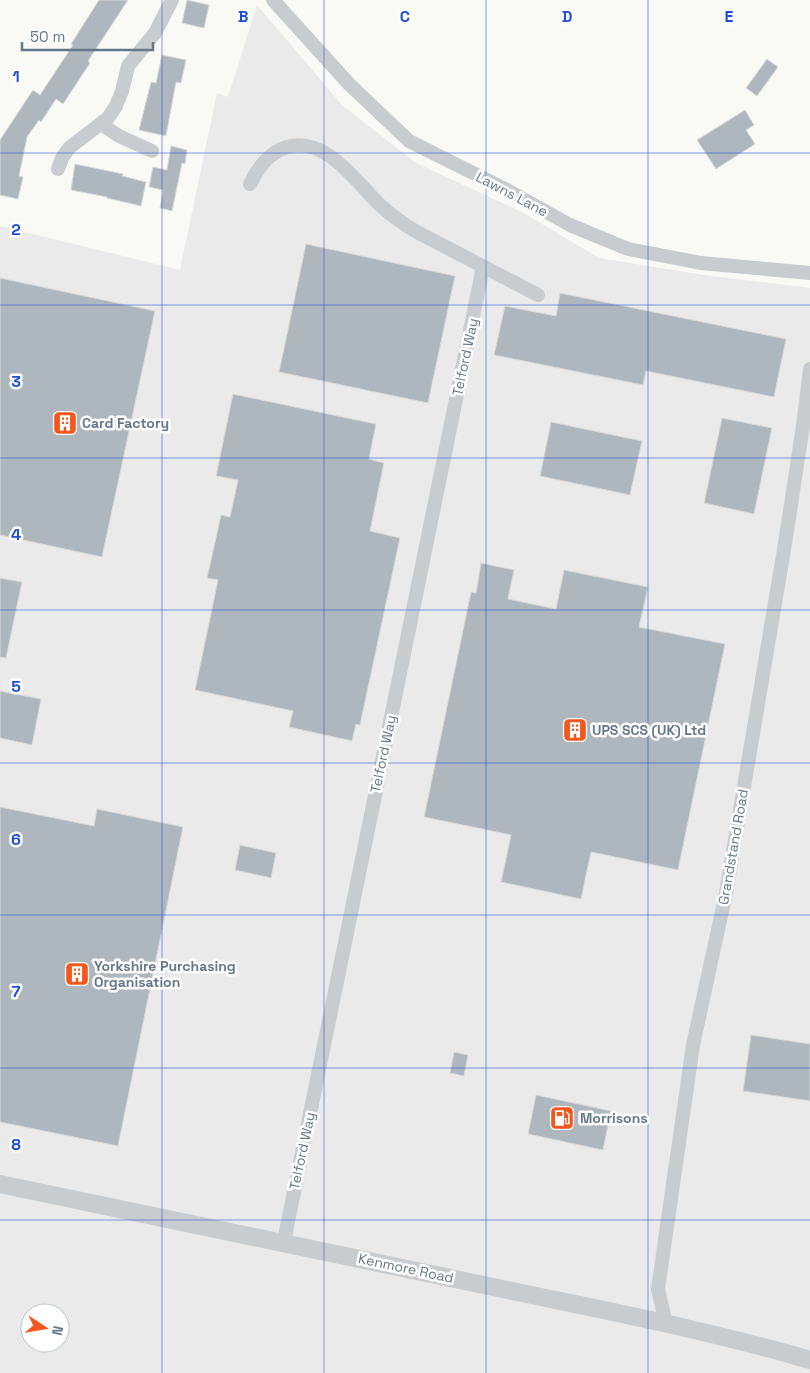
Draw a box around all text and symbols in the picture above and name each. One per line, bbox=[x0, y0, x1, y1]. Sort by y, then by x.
text: B bbox=[238, 6, 248, 27]
text: C bbox=[400, 6, 410, 27]
text: D bbox=[562, 6, 572, 27]
text: E bbox=[725, 6, 734, 27]
scale bar bbox=[22, 20, 154, 52]
text: 50 m bbox=[30, 27, 65, 46]
text: 1 bbox=[12, 66, 20, 87]
street label: Lawns Lane bbox=[473, 168, 551, 220]
text: 2 bbox=[11, 219, 21, 240]
street label: Telford Way bbox=[448, 316, 482, 398]
text: 3 bbox=[11, 371, 21, 392]
building icon: Card Factory bbox=[52, 410, 78, 436]
place label: Card Factory bbox=[82, 414, 169, 432]
text: 4 bbox=[11, 524, 21, 545]
text: 5 bbox=[11, 676, 21, 697]
street label: Telford Way bbox=[366, 713, 400, 795]
building icon: UPS SCS (UK) Ltd bbox=[562, 717, 588, 743]
place label: UPS SCS (UK) Ltd bbox=[592, 721, 706, 739]
street label: Grandstand Road bbox=[714, 788, 752, 906]
text: 6 bbox=[11, 829, 21, 850]
place label: Yorkshire Purchasing Organisation bbox=[94, 957, 236, 991]
building icon: Yorkshire Purchasing Organisation bbox=[64, 961, 90, 987]
text: 7 bbox=[12, 981, 21, 1002]
fuel station icon: Morrisons bbox=[549, 1105, 575, 1131]
place label: Morrisons bbox=[580, 1109, 648, 1127]
street label: Telford Way bbox=[285, 1110, 319, 1192]
text: 8 bbox=[11, 1134, 21, 1155]
street label: Kenmore Road bbox=[357, 1249, 455, 1287]
north arrow bbox=[20, 1303, 70, 1353]
text: N bbox=[48, 1324, 67, 1337]

